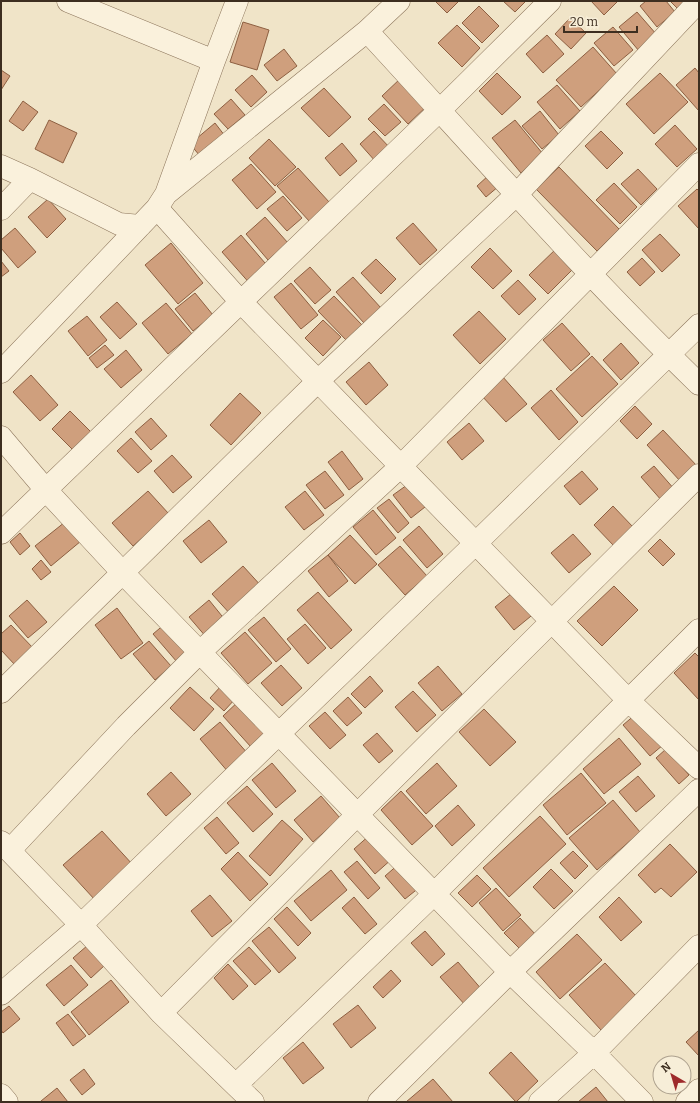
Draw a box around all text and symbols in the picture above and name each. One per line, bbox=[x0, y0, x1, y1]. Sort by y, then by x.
scale bar bbox=[564, 8, 637, 34]
text: 20 m bbox=[570, 15, 599, 29]
north arrow bbox=[652, 1055, 692, 1095]
text: N bbox=[659, 1059, 674, 1075]

